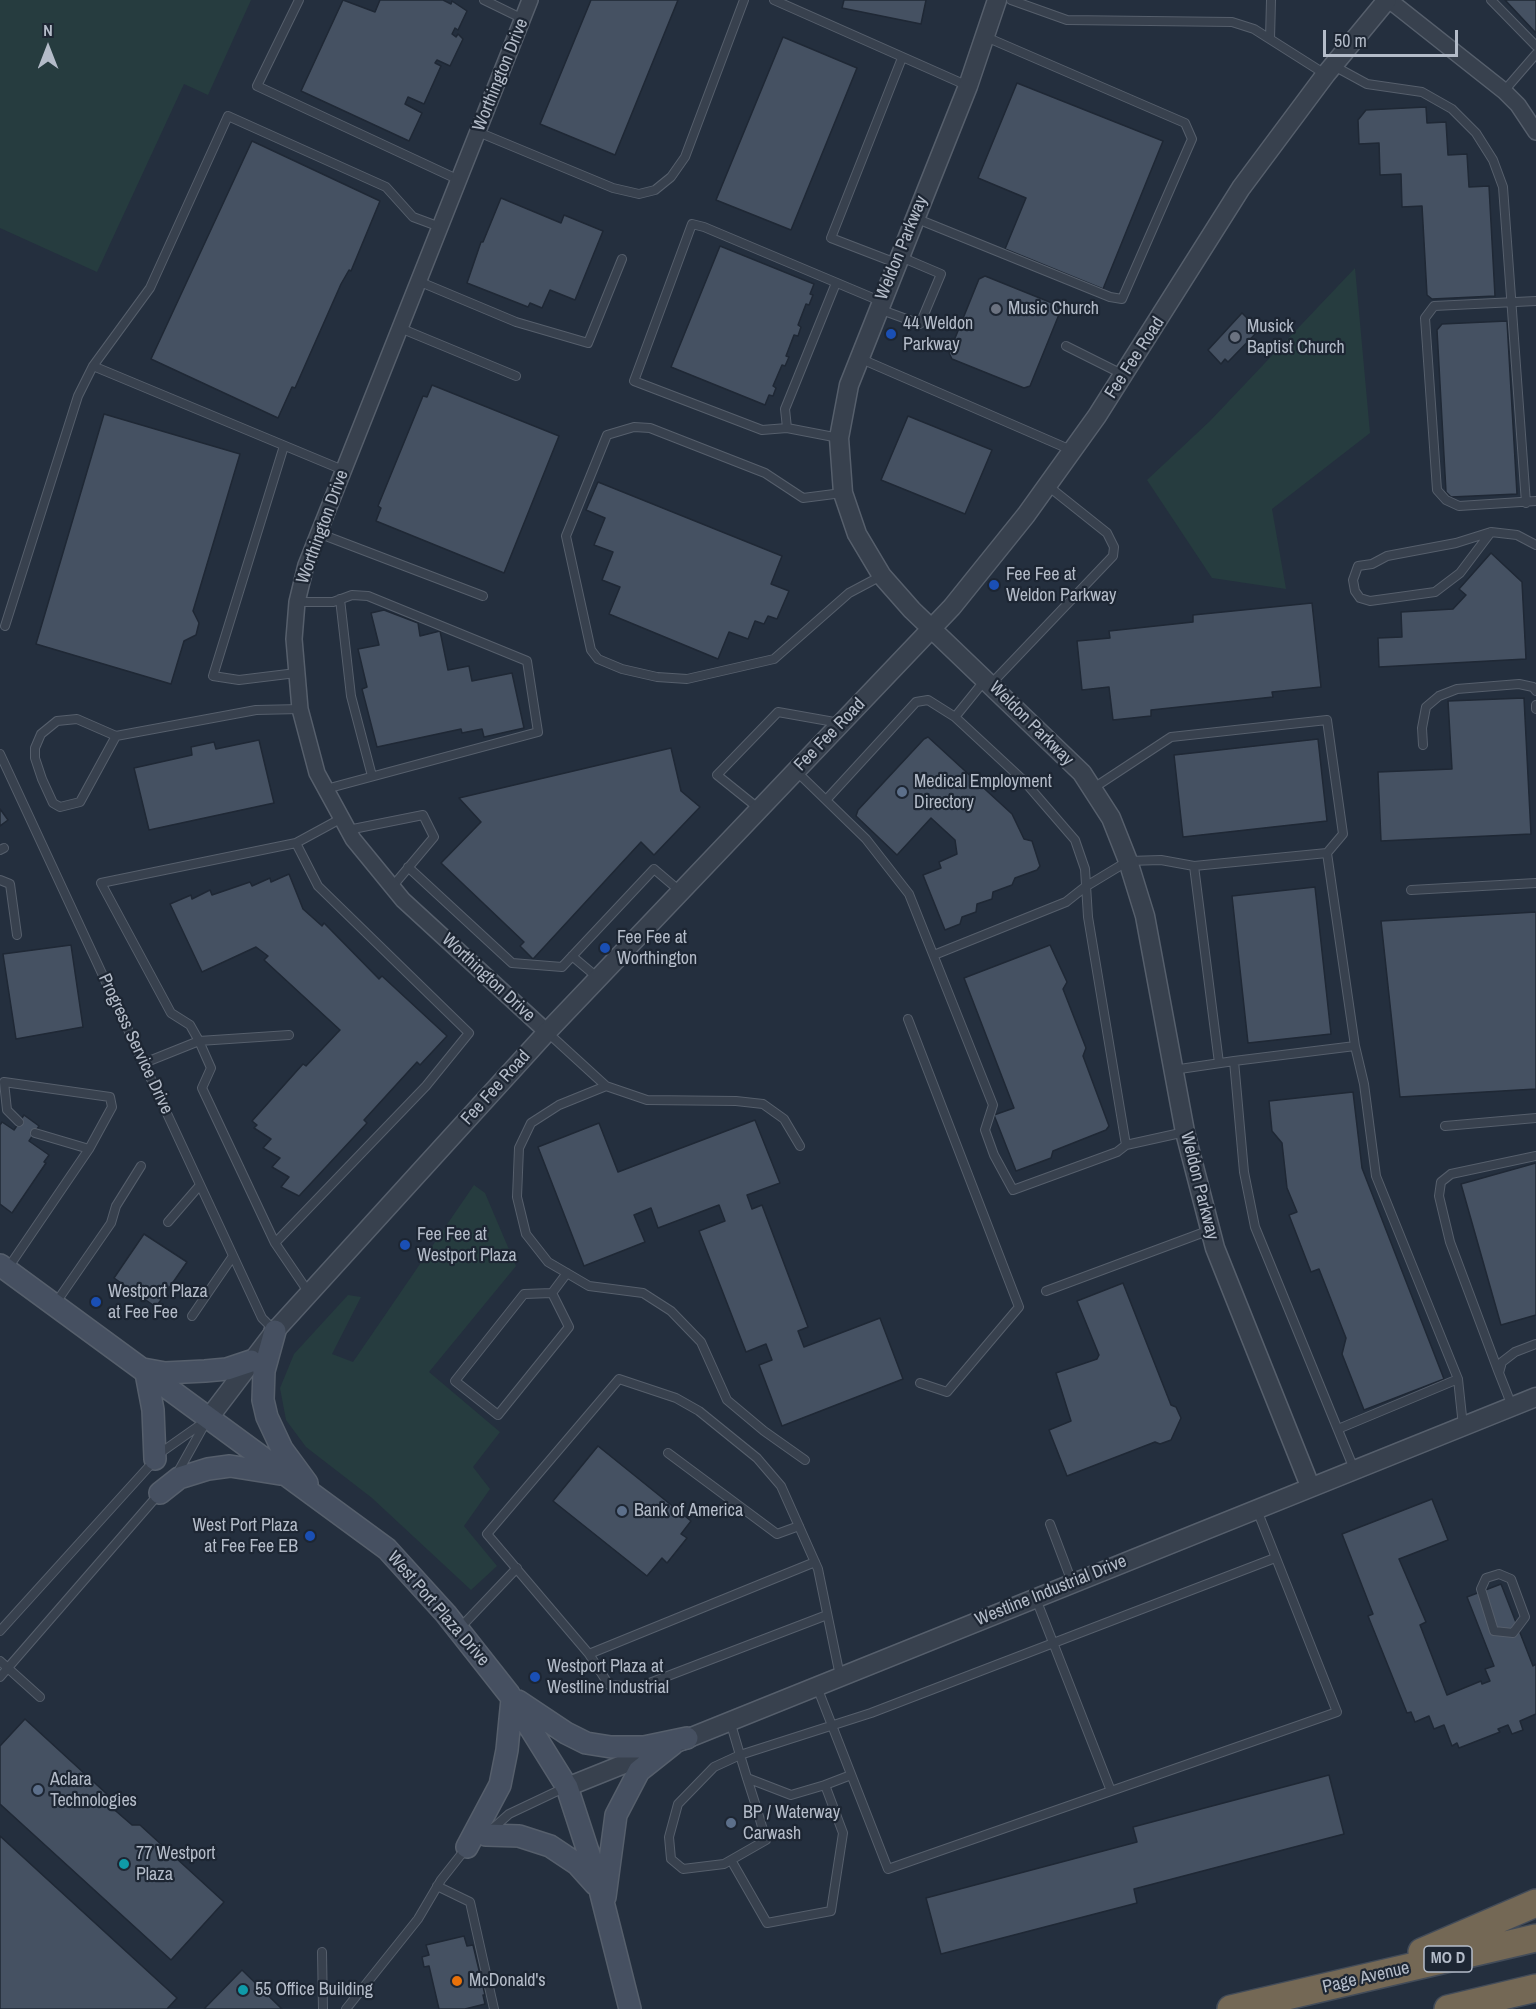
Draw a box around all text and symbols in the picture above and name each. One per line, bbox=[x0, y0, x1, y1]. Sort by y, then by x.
street label: Worthington Drive bbox=[469, 16, 533, 134]
north arrow bbox=[18, 18, 78, 78]
scale bar bbox=[1326, 18, 1461, 56]
text: N bbox=[43, 19, 53, 41]
text: 50 m bbox=[1334, 28, 1367, 53]
street label: Weldon Parkway bbox=[871, 193, 933, 303]
place label: Music Church bbox=[1008, 298, 1099, 320]
marker: Music Church bbox=[989, 302, 1003, 316]
place label: 44 Weldon Parkway bbox=[903, 313, 973, 356]
street label: Fee Fee Road bbox=[1101, 313, 1169, 403]
place label: Musick Baptist Church bbox=[1247, 316, 1345, 358]
marker: 44 Weldon Parkway bbox=[884, 327, 898, 341]
marker: Musick Baptist Church bbox=[1228, 330, 1242, 344]
street label: Worthington Drive bbox=[292, 467, 354, 587]
place label: Fee Fee at Weldon Parkway bbox=[1006, 564, 1116, 606]
marker: Fee Fee at Weldon Parkway bbox=[987, 578, 1001, 592]
street label: Weldon Parkway bbox=[984, 677, 1078, 771]
street label: Fee Fee Road bbox=[790, 694, 870, 776]
place label: Medical Employment Directory bbox=[914, 771, 1052, 814]
marker: Medical Employment Directory bbox=[895, 785, 909, 799]
place label: Fee Fee at Worthington bbox=[617, 927, 697, 970]
street label: Worthington Drive bbox=[437, 929, 539, 1027]
marker: Fee Fee at Worthington bbox=[598, 941, 612, 955]
street label: Progress Service Drive bbox=[93, 970, 177, 1118]
street label: Fee Fee Road bbox=[457, 1046, 535, 1130]
street label: Weldon Parkway bbox=[1175, 1130, 1223, 1242]
place label: Fee Fee at Westport Plaza bbox=[417, 1224, 517, 1266]
marker: Fee Fee at Westport Plaza bbox=[398, 1238, 412, 1252]
place label: Westport Plaza at Fee Fee bbox=[108, 1281, 208, 1324]
marker: Westport Plaza at Fee Fee bbox=[89, 1295, 103, 1309]
place label: Bank of America bbox=[634, 1500, 743, 1522]
marker: Bank of America bbox=[615, 1504, 629, 1518]
place label: West Port Plaza at Fee Fee EB bbox=[192, 1515, 298, 1558]
marker: West Port Plaza at Fee Fee EB bbox=[303, 1529, 317, 1543]
street label: West Port Plaza Drive bbox=[382, 1547, 494, 1671]
street label: Westline Industrial Drive bbox=[972, 1551, 1130, 1631]
place label: Westport Plaza at Westline Industrial bbox=[547, 1656, 669, 1698]
marker: Westport Plaza at Westline Industrial bbox=[528, 1670, 542, 1684]
place label: Aclara Technologies bbox=[50, 1769, 137, 1812]
marker: Aclara Technologies bbox=[31, 1783, 45, 1797]
place label: BP / Waterway Carwash bbox=[743, 1802, 840, 1844]
marker: BP / Waterway Carwash bbox=[724, 1816, 738, 1830]
place label: 77 Westport Plaza bbox=[136, 1843, 215, 1886]
marker: 77 Westport Plaza bbox=[117, 1857, 131, 1871]
road number: MO D bbox=[1424, 1946, 1472, 1972]
street label: Page Avenue bbox=[1321, 1958, 1411, 1998]
place label: McDonald's bbox=[469, 1970, 546, 1992]
marker: McDonald's bbox=[450, 1974, 464, 1988]
place label: 55 Office Building bbox=[255, 1979, 373, 2001]
marker: 55 Office Building bbox=[236, 1983, 250, 1997]

